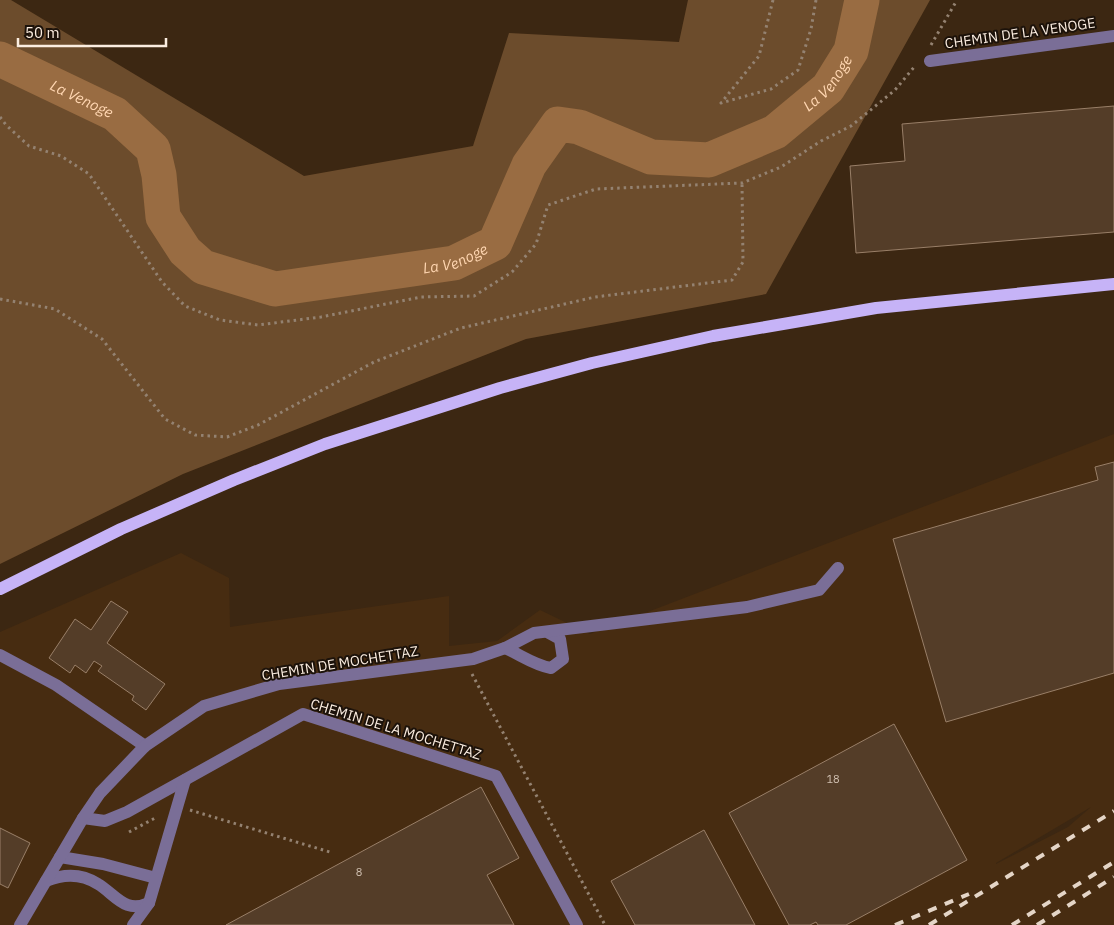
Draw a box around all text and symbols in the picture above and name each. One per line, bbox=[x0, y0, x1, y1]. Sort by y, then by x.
street label: CHEMIN DE LA VENOGE bbox=[944, 14, 1096, 52]
scale bar bbox=[18, 15, 165, 47]
text: 50 m bbox=[25, 23, 60, 42]
water label: La Venoge bbox=[799, 51, 856, 115]
water label: La Venoge bbox=[48, 75, 117, 122]
water label: La Venoge bbox=[421, 239, 491, 277]
street label: CHEMIN DE MOCHETTAZ bbox=[260, 642, 420, 684]
street label: CHEMIN DE LA MOCHETTAZ bbox=[308, 694, 484, 764]
house number: 18 bbox=[826, 772, 840, 786]
house number: 8 bbox=[356, 865, 362, 879]

